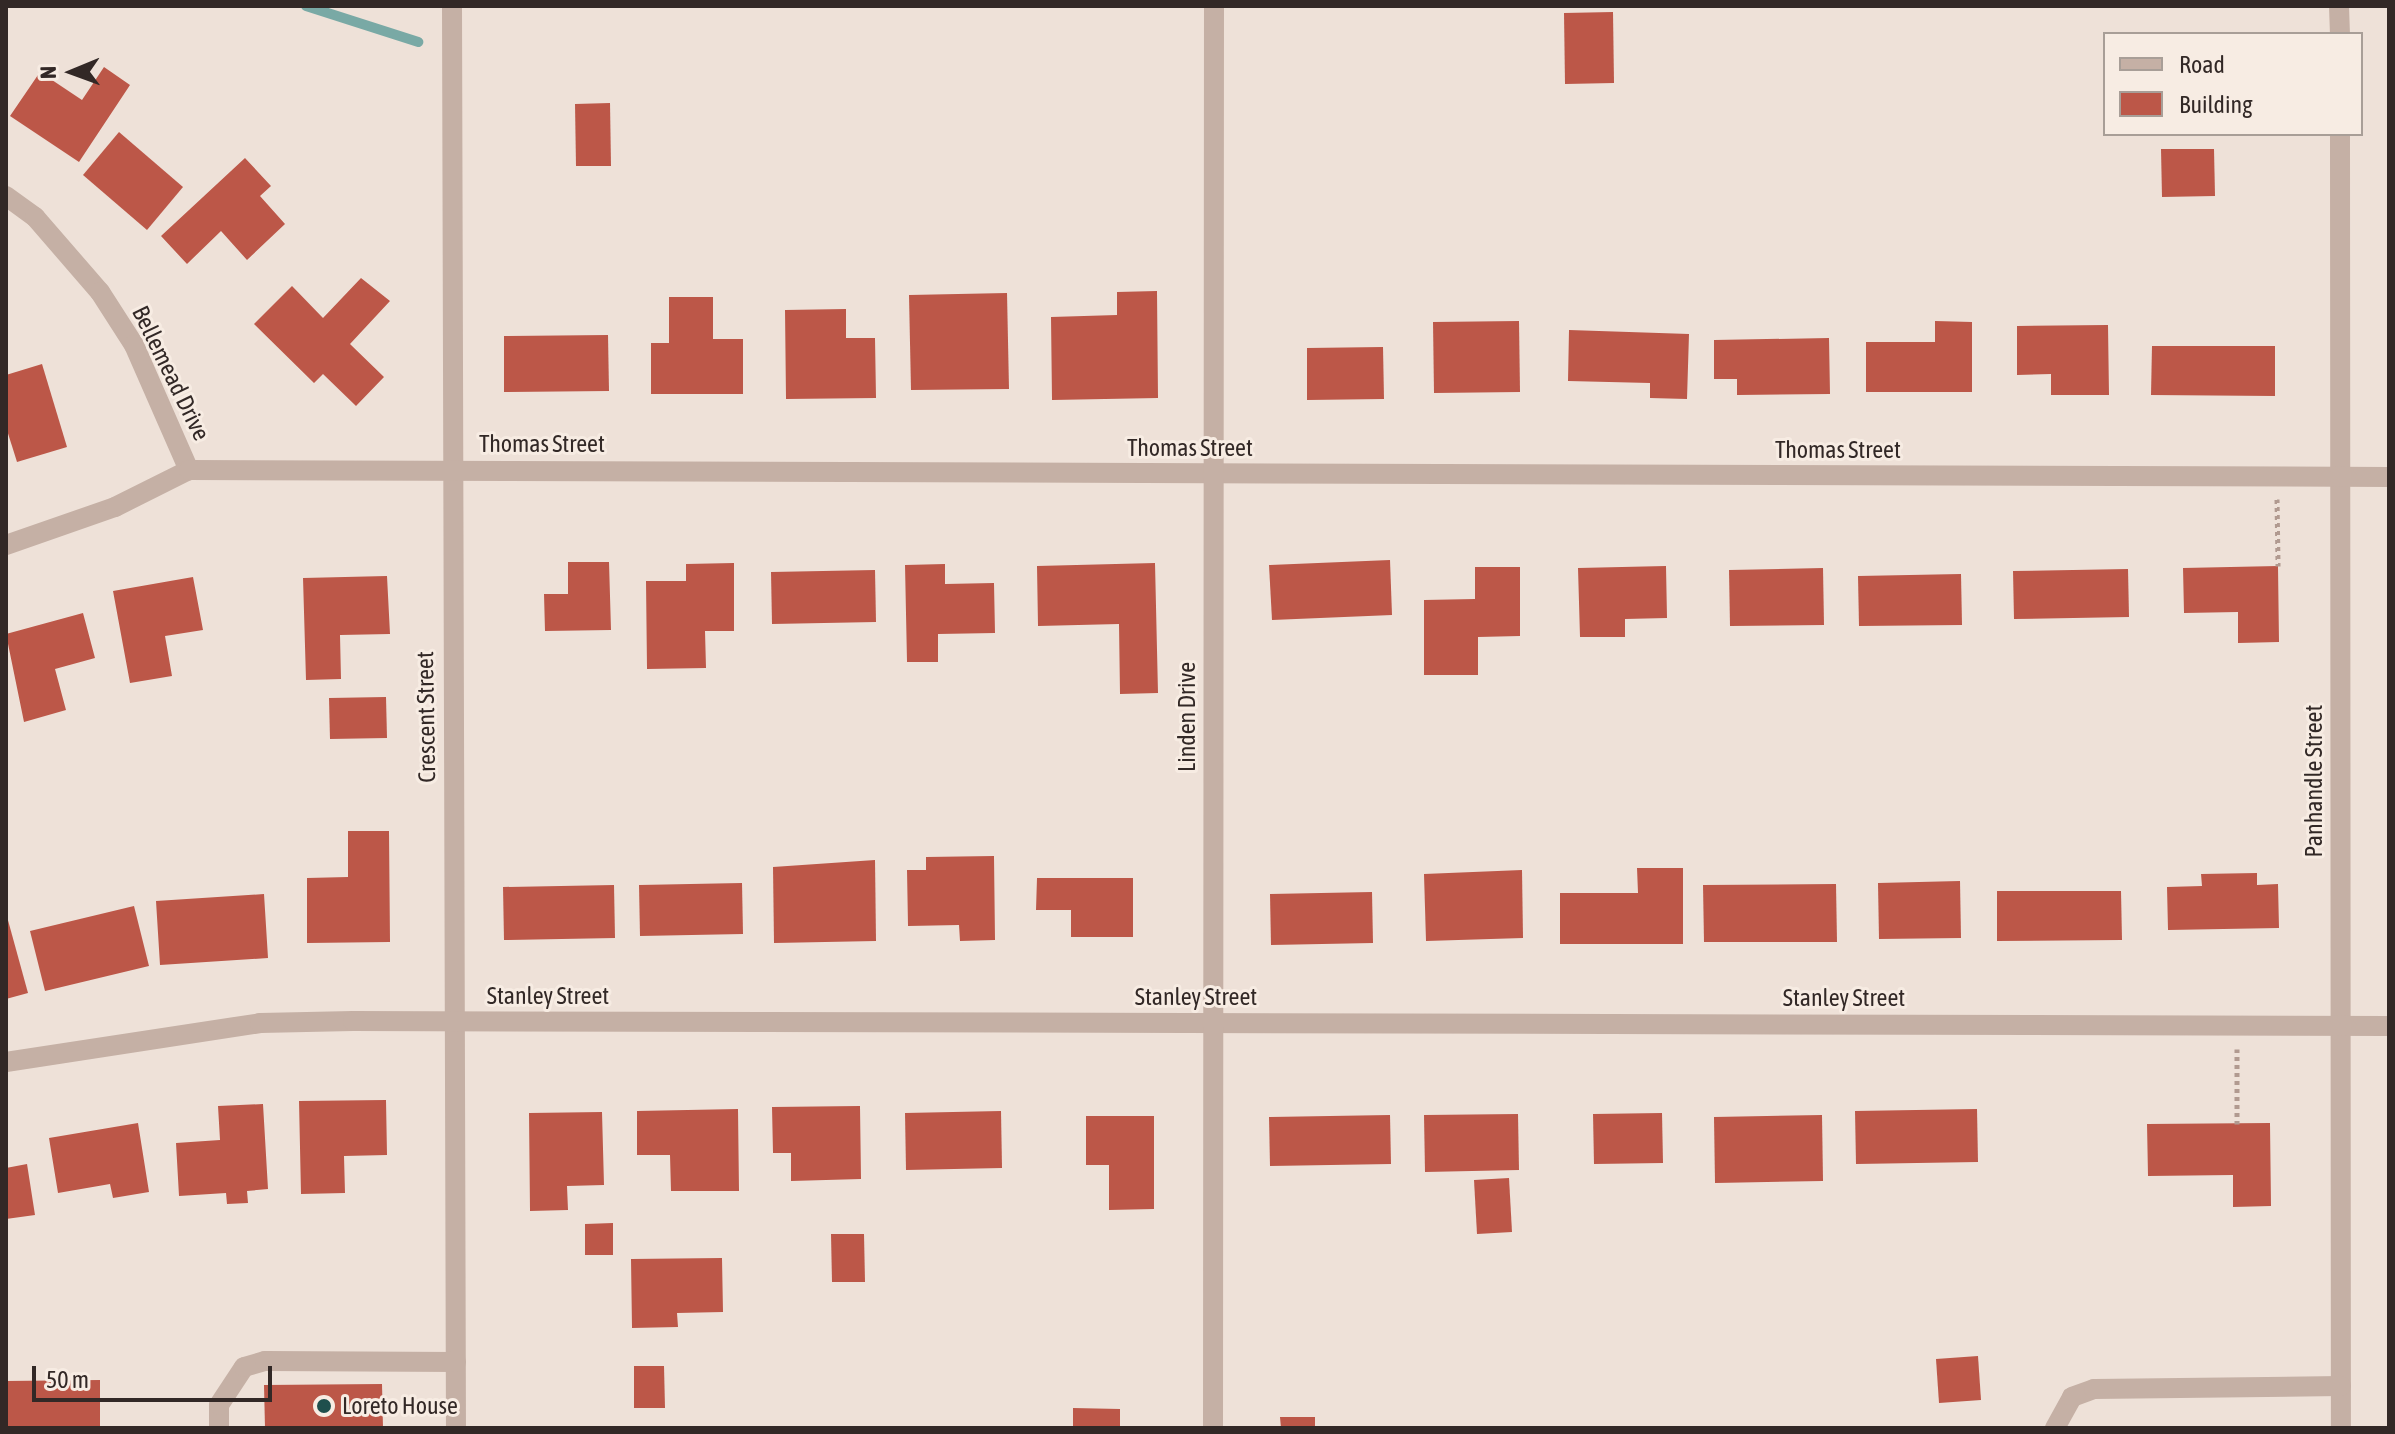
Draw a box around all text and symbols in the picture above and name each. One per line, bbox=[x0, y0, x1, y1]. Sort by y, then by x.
north arrow bbox=[32, 32, 112, 112]
legend bbox=[2103, 32, 2363, 136]
text: Road bbox=[2179, 51, 2225, 78]
text: N bbox=[35, 66, 61, 79]
text: Building bbox=[2179, 91, 2252, 118]
street label: Bellemead Drive bbox=[126, 301, 216, 445]
street label: Thomas Street bbox=[479, 430, 605, 458]
street label: Thomas Street bbox=[1127, 434, 1253, 462]
street label: Thomas Street bbox=[1775, 436, 1901, 464]
street label: Crescent Street bbox=[410, 651, 442, 783]
street label: Linden Drive bbox=[1173, 662, 1201, 772]
street label: Panhandle Street bbox=[2300, 705, 2328, 857]
street label: Stanley Street bbox=[487, 982, 609, 1010]
street label: Stanley Street bbox=[1135, 983, 1257, 1011]
street label: Stanley Street bbox=[1783, 984, 1905, 1012]
scale bar bbox=[36, 1350, 276, 1400]
text: 50 m bbox=[46, 1366, 89, 1393]
place label: Loreto House bbox=[342, 1392, 458, 1420]
marker: Loreto House bbox=[313, 1395, 335, 1417]

